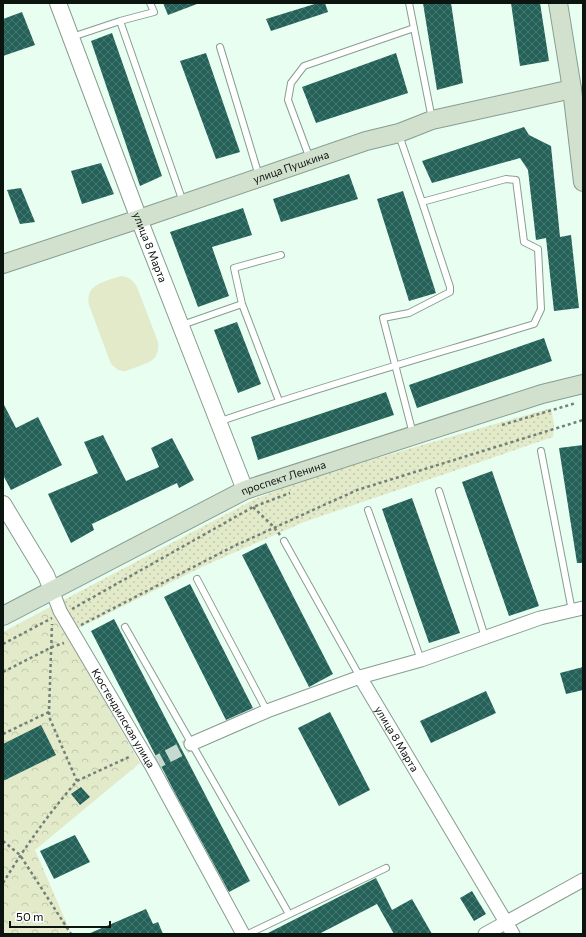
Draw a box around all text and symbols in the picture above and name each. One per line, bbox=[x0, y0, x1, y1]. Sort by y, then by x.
street label: улица Пушкина bbox=[251, 147, 331, 185]
street label: улица 8 Марта bbox=[131, 210, 170, 284]
street label: проспект Ленина bbox=[238, 457, 327, 497]
street label: Кюстендилская улица bbox=[89, 666, 158, 770]
street label: улица 8 Марта bbox=[373, 703, 422, 774]
scale bar bbox=[10, 903, 110, 929]
text: 50 m bbox=[16, 909, 44, 923]

